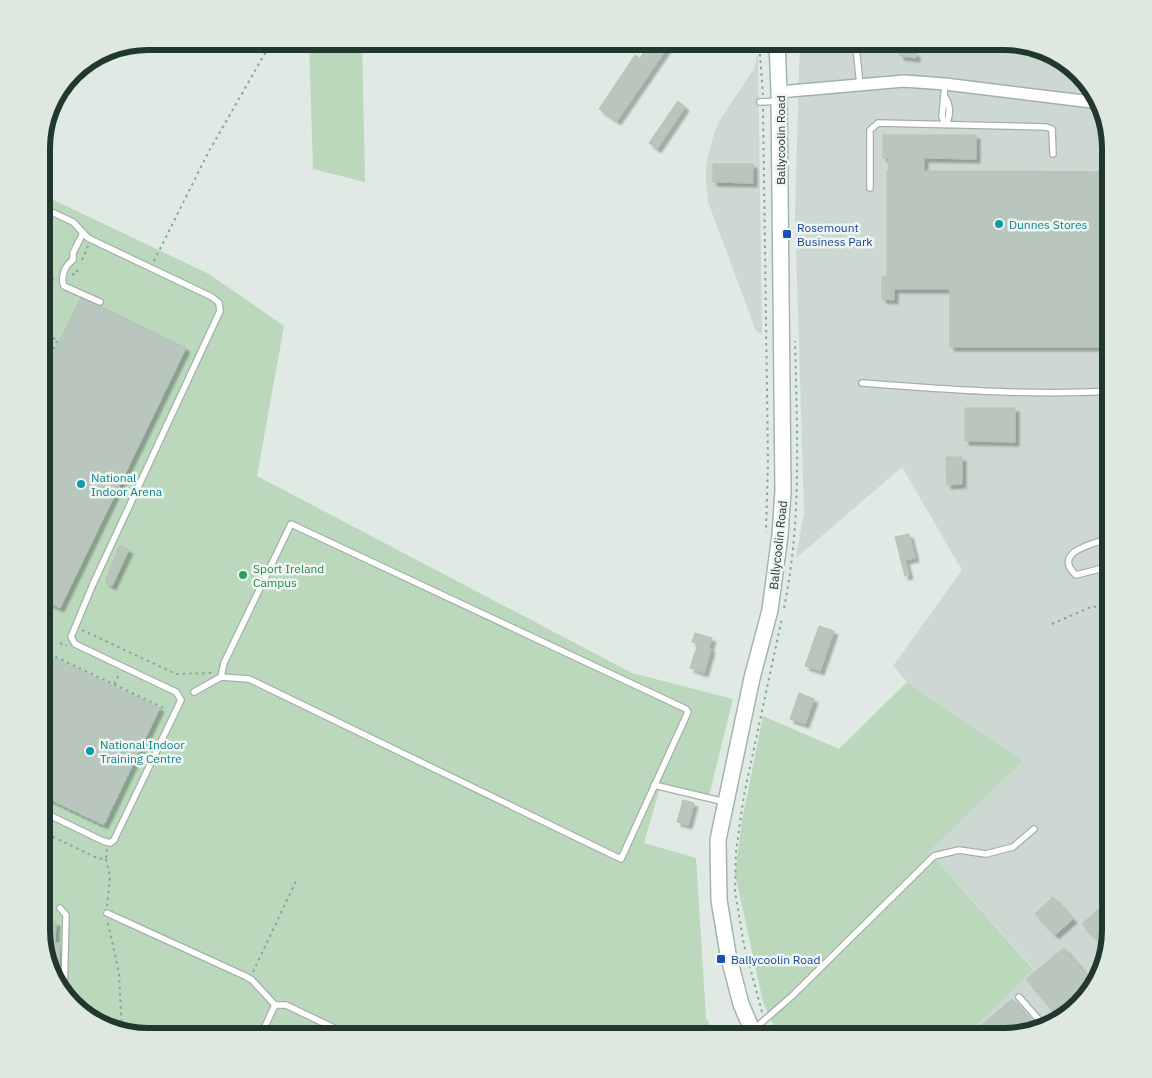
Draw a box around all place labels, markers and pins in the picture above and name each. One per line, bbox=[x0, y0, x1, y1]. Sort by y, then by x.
place label: Dunnes Stores bbox=[1009, 217, 1088, 232]
marker: Dunnes Stores bbox=[993, 218, 1005, 230]
place label: Rosemount Business Park bbox=[797, 220, 873, 249]
marker: Rosemount Business Park bbox=[781, 228, 793, 240]
place label: National Indoor Arena bbox=[91, 470, 163, 499]
marker: National Indoor Arena bbox=[75, 478, 87, 490]
place label: Sport Ireland Campus bbox=[253, 561, 324, 590]
marker: Sport Ireland Campus bbox=[237, 569, 249, 581]
place label: National Indoor Training Centre bbox=[100, 737, 185, 766]
marker: National Indoor Training Centre bbox=[84, 745, 96, 757]
place label: Ballycoolin Road bbox=[731, 952, 820, 967]
marker: Ballycoolin Road bbox=[715, 953, 727, 965]

